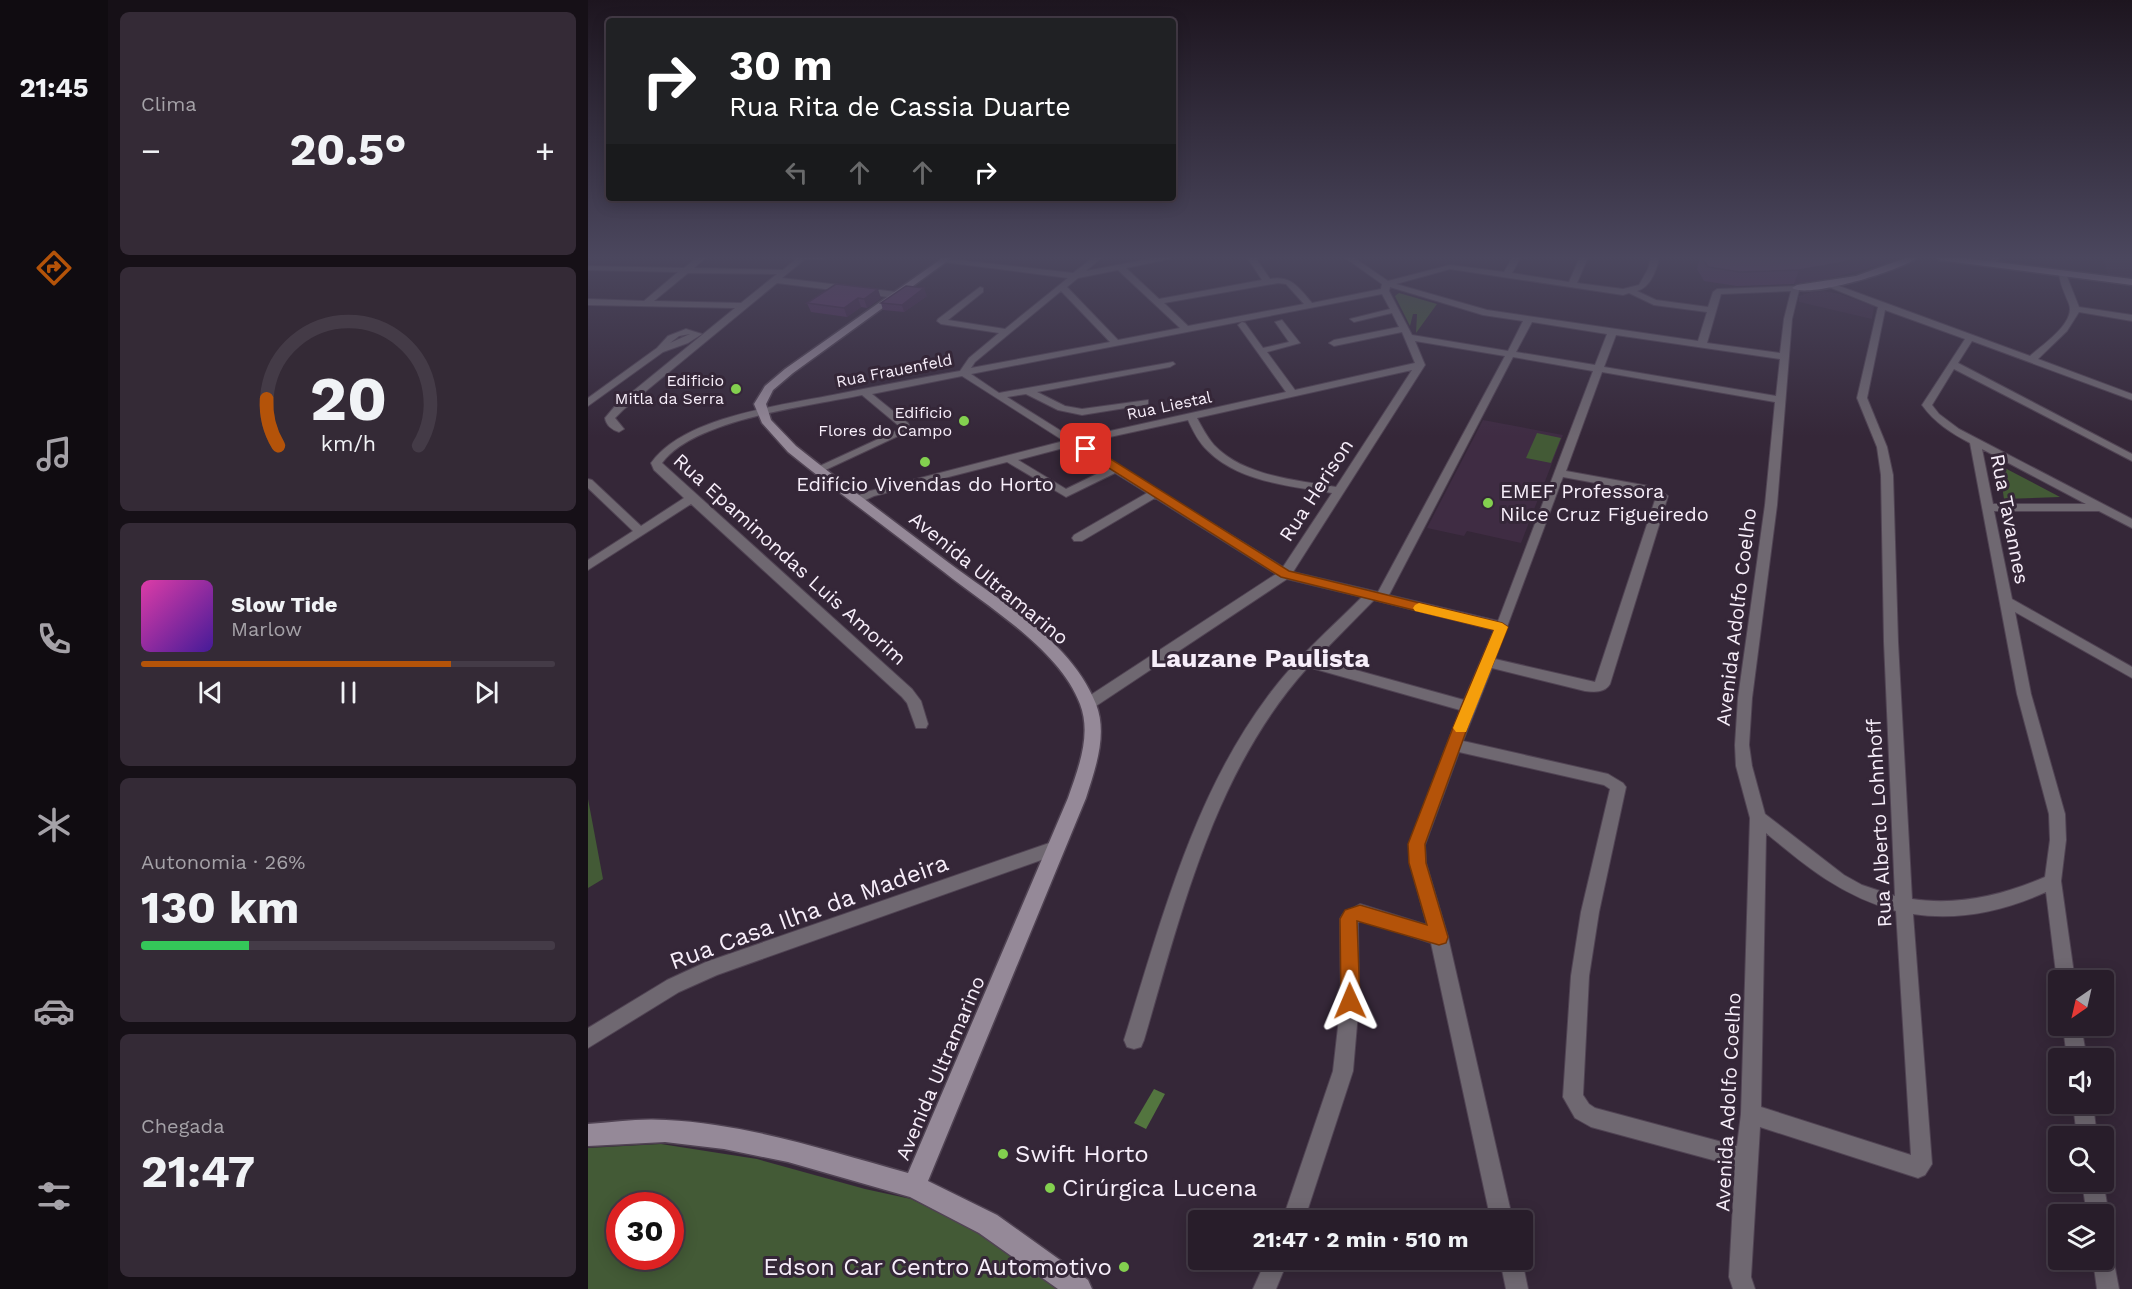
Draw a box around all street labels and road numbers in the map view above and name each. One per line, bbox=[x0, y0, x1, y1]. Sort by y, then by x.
street label: Rua Frauenfeld bbox=[834, 350, 954, 391]
street label: Rua Liestal bbox=[1125, 387, 1214, 424]
street label: Rua Herison bbox=[1274, 434, 1358, 546]
street label: Rua Epaminondas Luis Amorim bbox=[669, 448, 911, 670]
street label: Rua Tavannes bbox=[1986, 452, 2034, 586]
street label: Avenida Ultramarino bbox=[905, 506, 1073, 650]
street label: Avenida Adolfo Coelho bbox=[1711, 507, 1761, 727]
street label: Rua Alberto Lohnhoff bbox=[1862, 718, 1896, 928]
street label: Rua Casa Ilha da Madeira bbox=[666, 848, 952, 976]
street label: Avenida Ultramarino bbox=[890, 972, 990, 1164]
street label: Avenida Adolfo Coelho bbox=[1710, 992, 1746, 1212]

